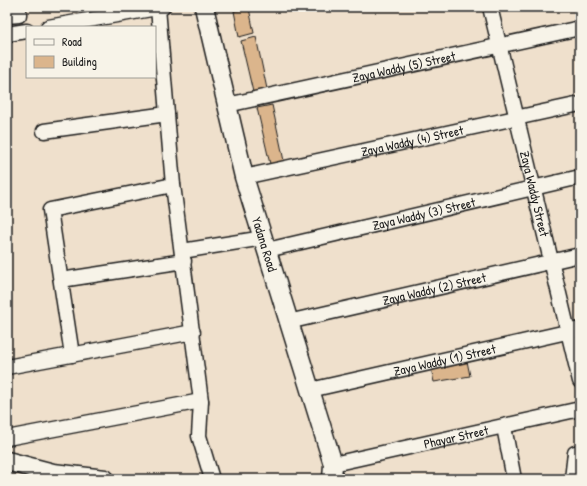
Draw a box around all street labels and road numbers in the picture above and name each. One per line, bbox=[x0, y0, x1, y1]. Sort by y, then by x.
street label: Zaya Waddy (5) Street bbox=[351, 46, 458, 86]
street label: Zaya Waddy (4) Street bbox=[359, 120, 465, 160]
street label: Zaya Waddy Street bbox=[516, 149, 554, 239]
street label: Zaya Waddy (3) Street bbox=[370, 193, 478, 234]
street label: Yadana Road bbox=[248, 215, 282, 274]
street label: Zaya Waddy (2) Street bbox=[381, 268, 488, 309]
street label: Zaya Waddy (1) Street bbox=[392, 339, 498, 380]
street label: Phayar Street bbox=[422, 421, 491, 453]

